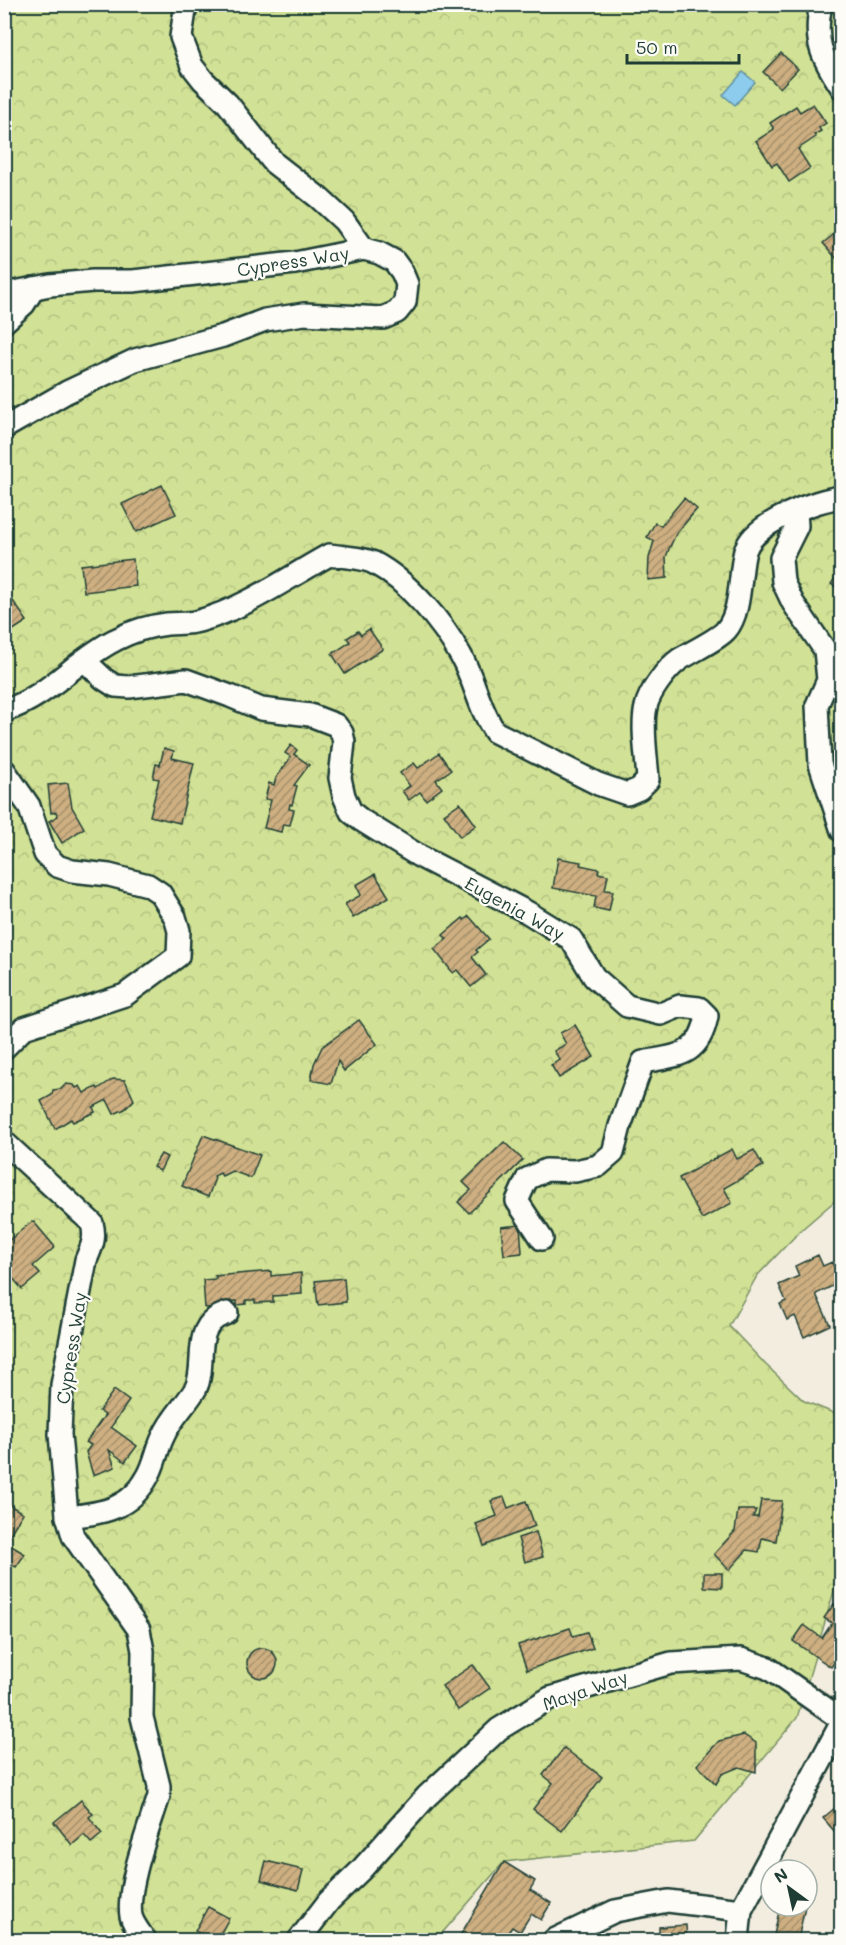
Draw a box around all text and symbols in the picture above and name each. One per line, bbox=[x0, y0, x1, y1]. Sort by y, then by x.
scale bar bbox=[627, 27, 740, 65]
text: 50 m bbox=[636, 35, 678, 59]
street label: Cypress Way bbox=[235, 240, 351, 282]
street label: Eugenia Way bbox=[461, 871, 569, 945]
street label: Cypress Way bbox=[50, 1290, 92, 1406]
street label: Maya Way bbox=[539, 1664, 631, 1716]
north arrow bbox=[759, 1858, 819, 1918]
text: N bbox=[770, 1863, 791, 1887]

